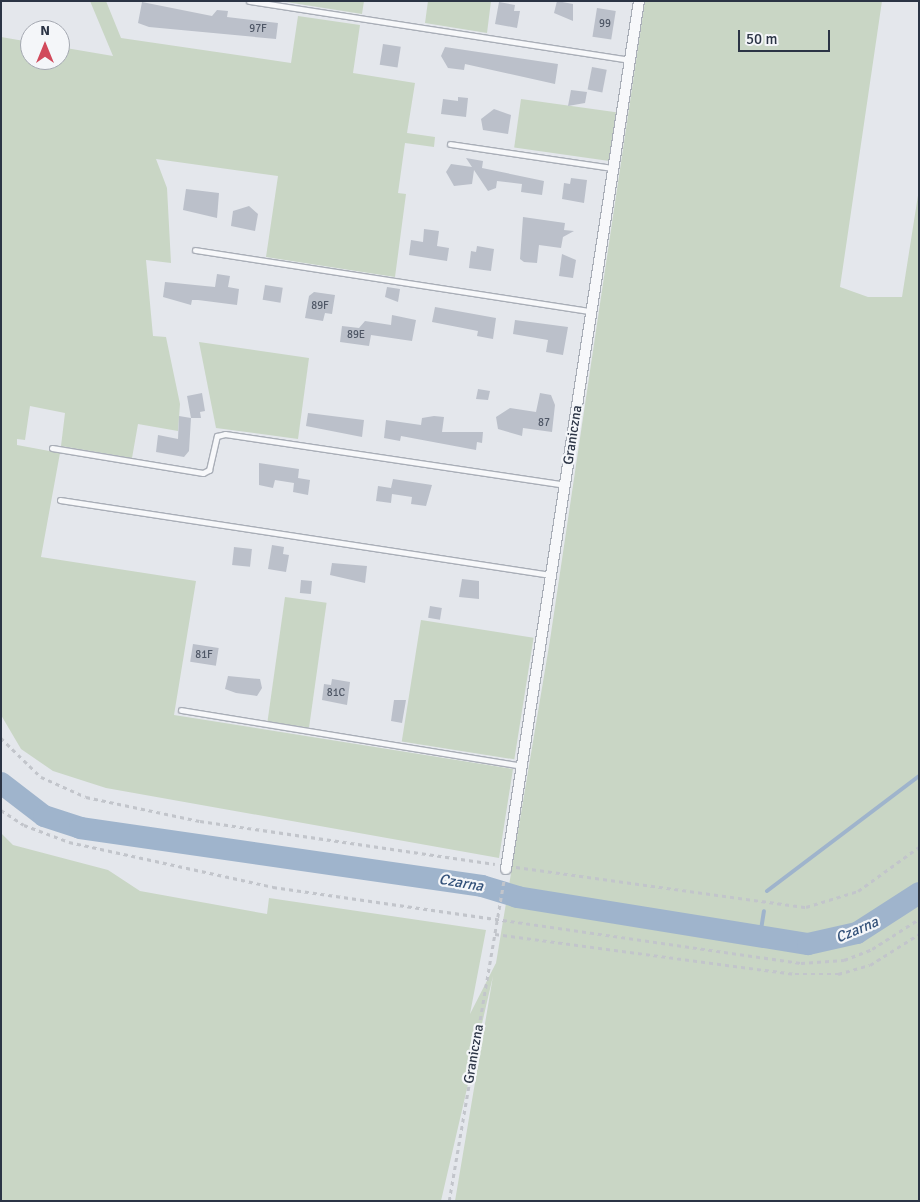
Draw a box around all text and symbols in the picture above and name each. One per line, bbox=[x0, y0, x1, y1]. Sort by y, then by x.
house number: 99 bbox=[599, 17, 611, 31]
north arrow bbox=[20, 20, 70, 70]
scale bar bbox=[740, 20, 832, 52]
text: N bbox=[40, 22, 50, 39]
house number: 97F bbox=[249, 22, 267, 36]
text: 50 m bbox=[746, 30, 777, 48]
house number: 89F bbox=[311, 299, 329, 313]
house number: 89E bbox=[347, 328, 365, 342]
street label: Graniczna bbox=[560, 404, 586, 466]
house number: 87 bbox=[538, 416, 550, 430]
house number: 81F bbox=[195, 648, 213, 662]
house number: 81C bbox=[327, 686, 345, 700]
water label: Czarna bbox=[437, 870, 485, 896]
water label: Czarna bbox=[833, 913, 881, 947]
street label: Graniczna bbox=[461, 1023, 487, 1085]

